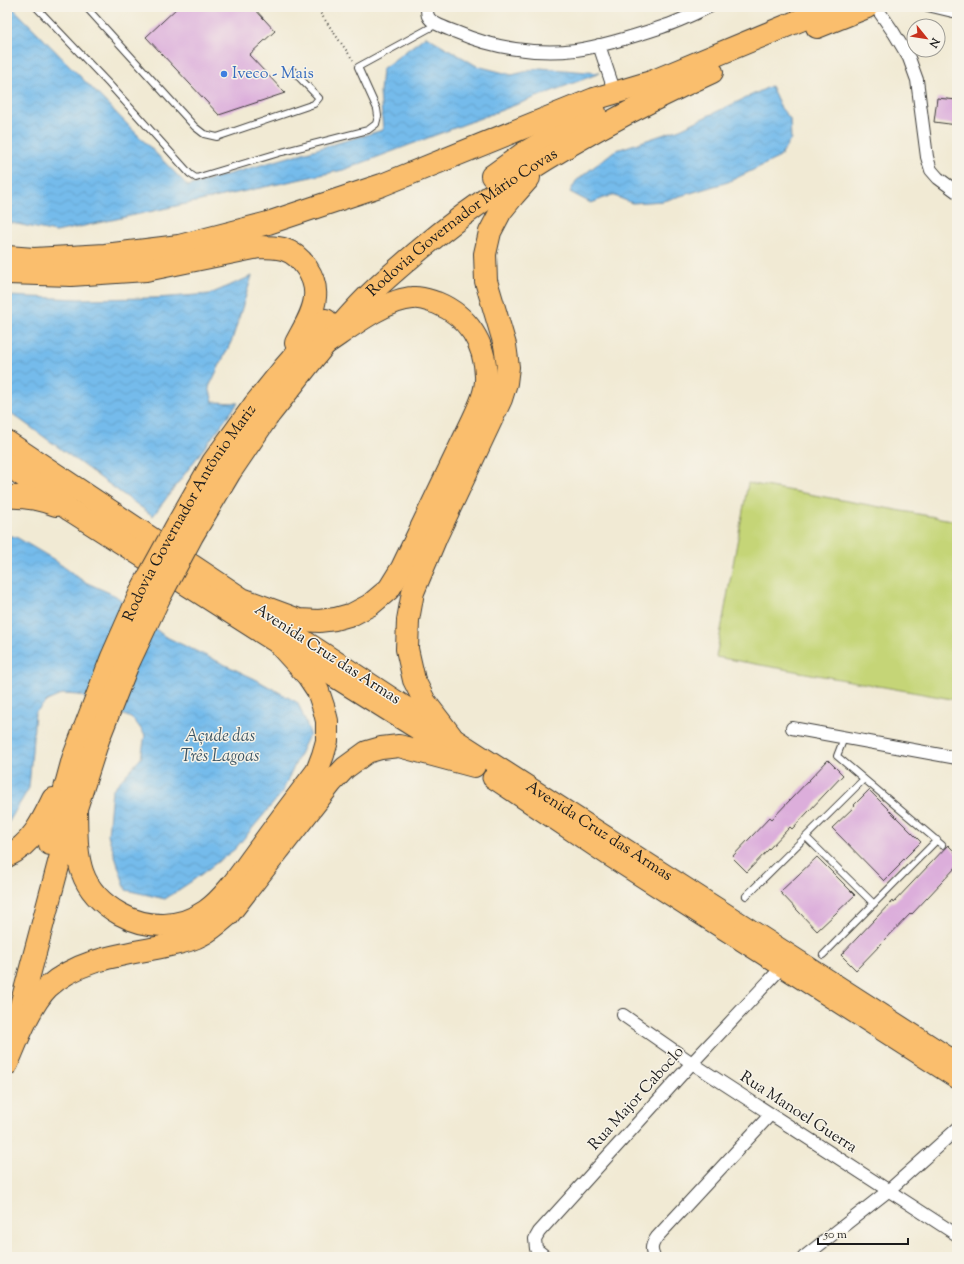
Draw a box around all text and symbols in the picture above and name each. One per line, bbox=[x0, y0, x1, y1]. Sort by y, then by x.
north arrow bbox=[906, 18, 946, 58]
text: N bbox=[925, 34, 943, 50]
place label: Iveco - Mais bbox=[232, 63, 314, 86]
marker: Iveco - Mais bbox=[219, 69, 229, 79]
street label: Rodovia Governador Mário Covas bbox=[362, 143, 562, 303]
street label: Rodovia Governador Antônio Mariz bbox=[117, 400, 262, 625]
street label: Avenida Cruz das Armas bbox=[249, 599, 405, 711]
water label: Açude das Três Lagoas bbox=[181, 725, 260, 769]
street label: Avenida Cruz das Armas bbox=[521, 775, 677, 887]
street label: Rua Major Caboclo bbox=[584, 1042, 690, 1156]
street label: Rua Manoel Guerra bbox=[735, 1066, 862, 1160]
scale bar bbox=[818, 1220, 908, 1246]
text: 50 m bbox=[823, 1226, 847, 1244]

